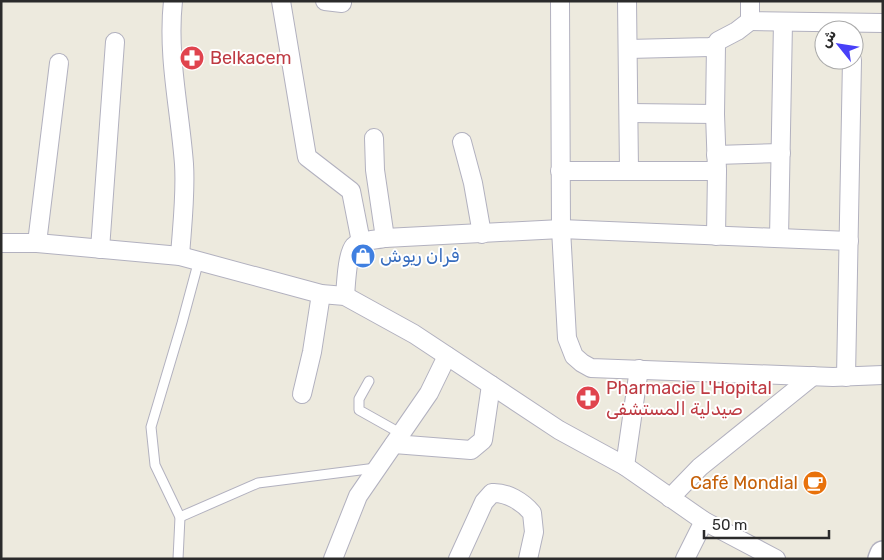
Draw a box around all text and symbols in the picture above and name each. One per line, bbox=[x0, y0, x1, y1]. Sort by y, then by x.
north arrow bbox=[814, 20, 864, 70]
text: ش bbox=[816, 27, 840, 51]
pharmacy icon: Belkacem bbox=[179, 45, 205, 71]
place label: Belkacem bbox=[210, 47, 292, 69]
shop icon: فران ريوش bbox=[350, 243, 376, 269]
place label: فران ريوش bbox=[380, 245, 459, 267]
place label: Pharmacie L'Hopital صيدلية المستشفى bbox=[606, 377, 772, 420]
pharmacy icon: Pharmacie L'Hopital صيدلية المستشفى bbox=[575, 385, 601, 411]
cafe icon: Café Mondial bbox=[802, 470, 828, 496]
place label: Café Mondial bbox=[690, 472, 798, 494]
scale bar bbox=[704, 508, 829, 540]
text: 50 m bbox=[712, 516, 747, 534]

